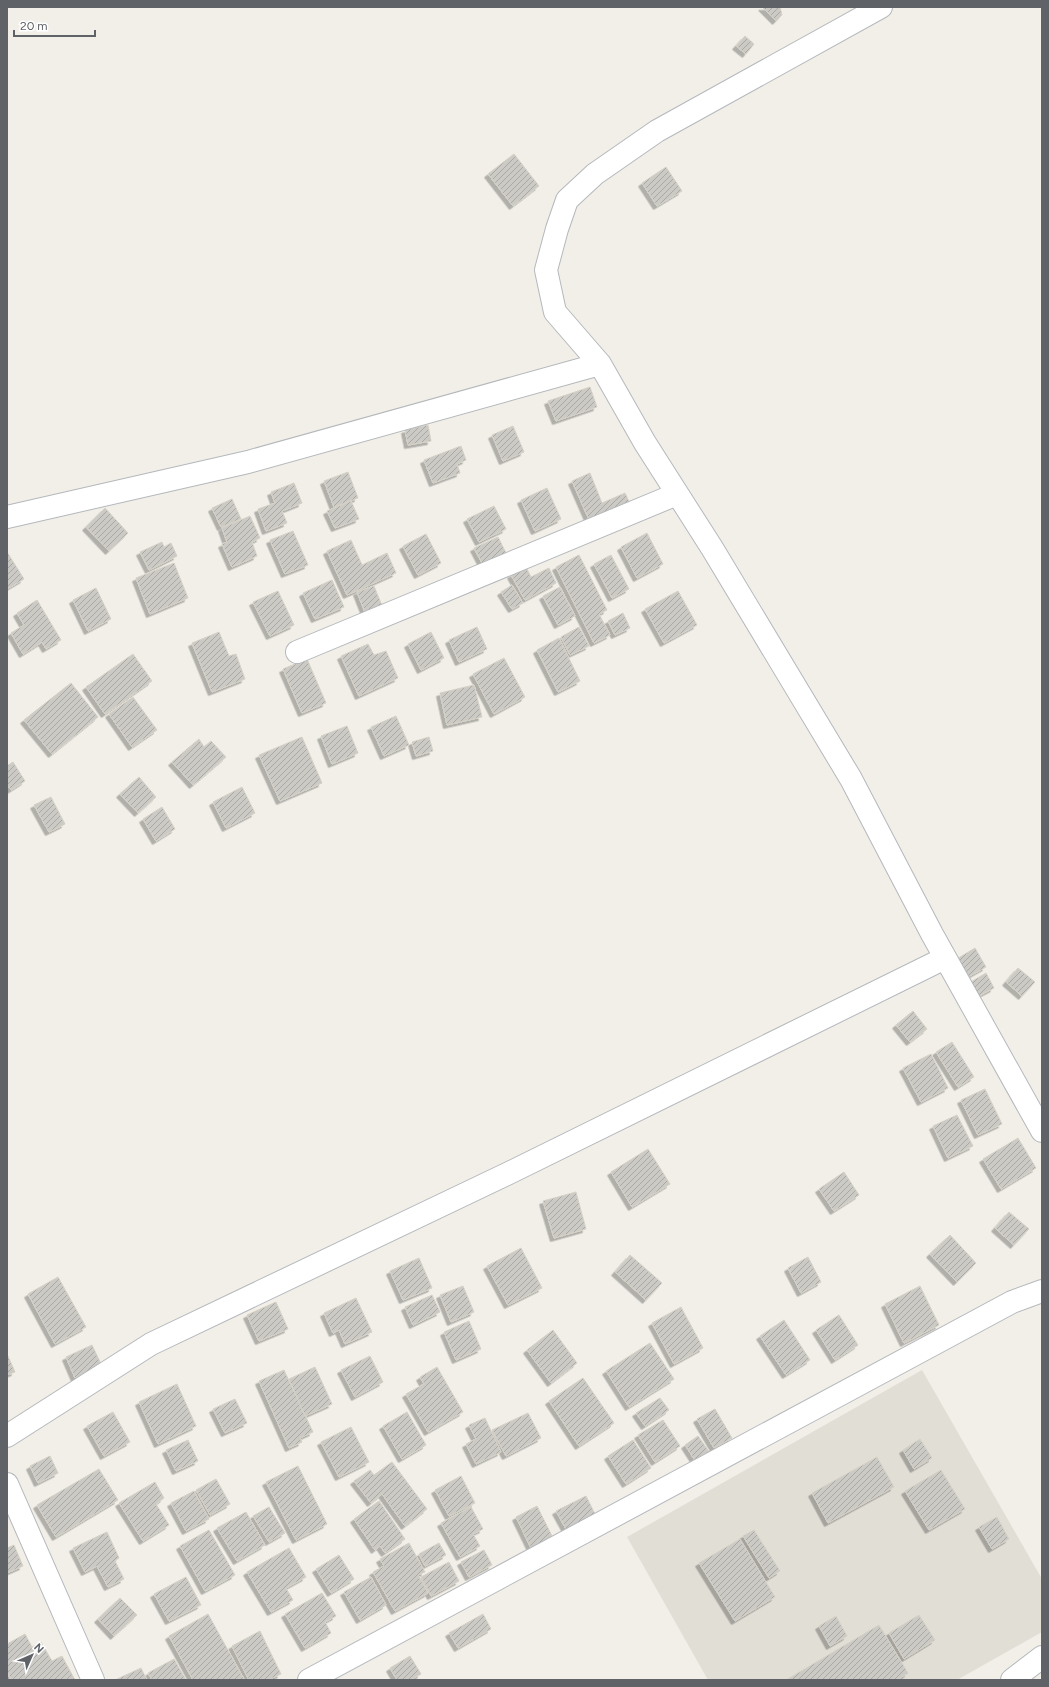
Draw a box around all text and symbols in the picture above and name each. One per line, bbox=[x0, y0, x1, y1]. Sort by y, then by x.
scale bar bbox=[14, 12, 95, 38]
text: 20 m bbox=[20, 19, 48, 33]
north arrow bbox=[12, 1635, 52, 1675]
text: N bbox=[31, 1641, 46, 1656]

